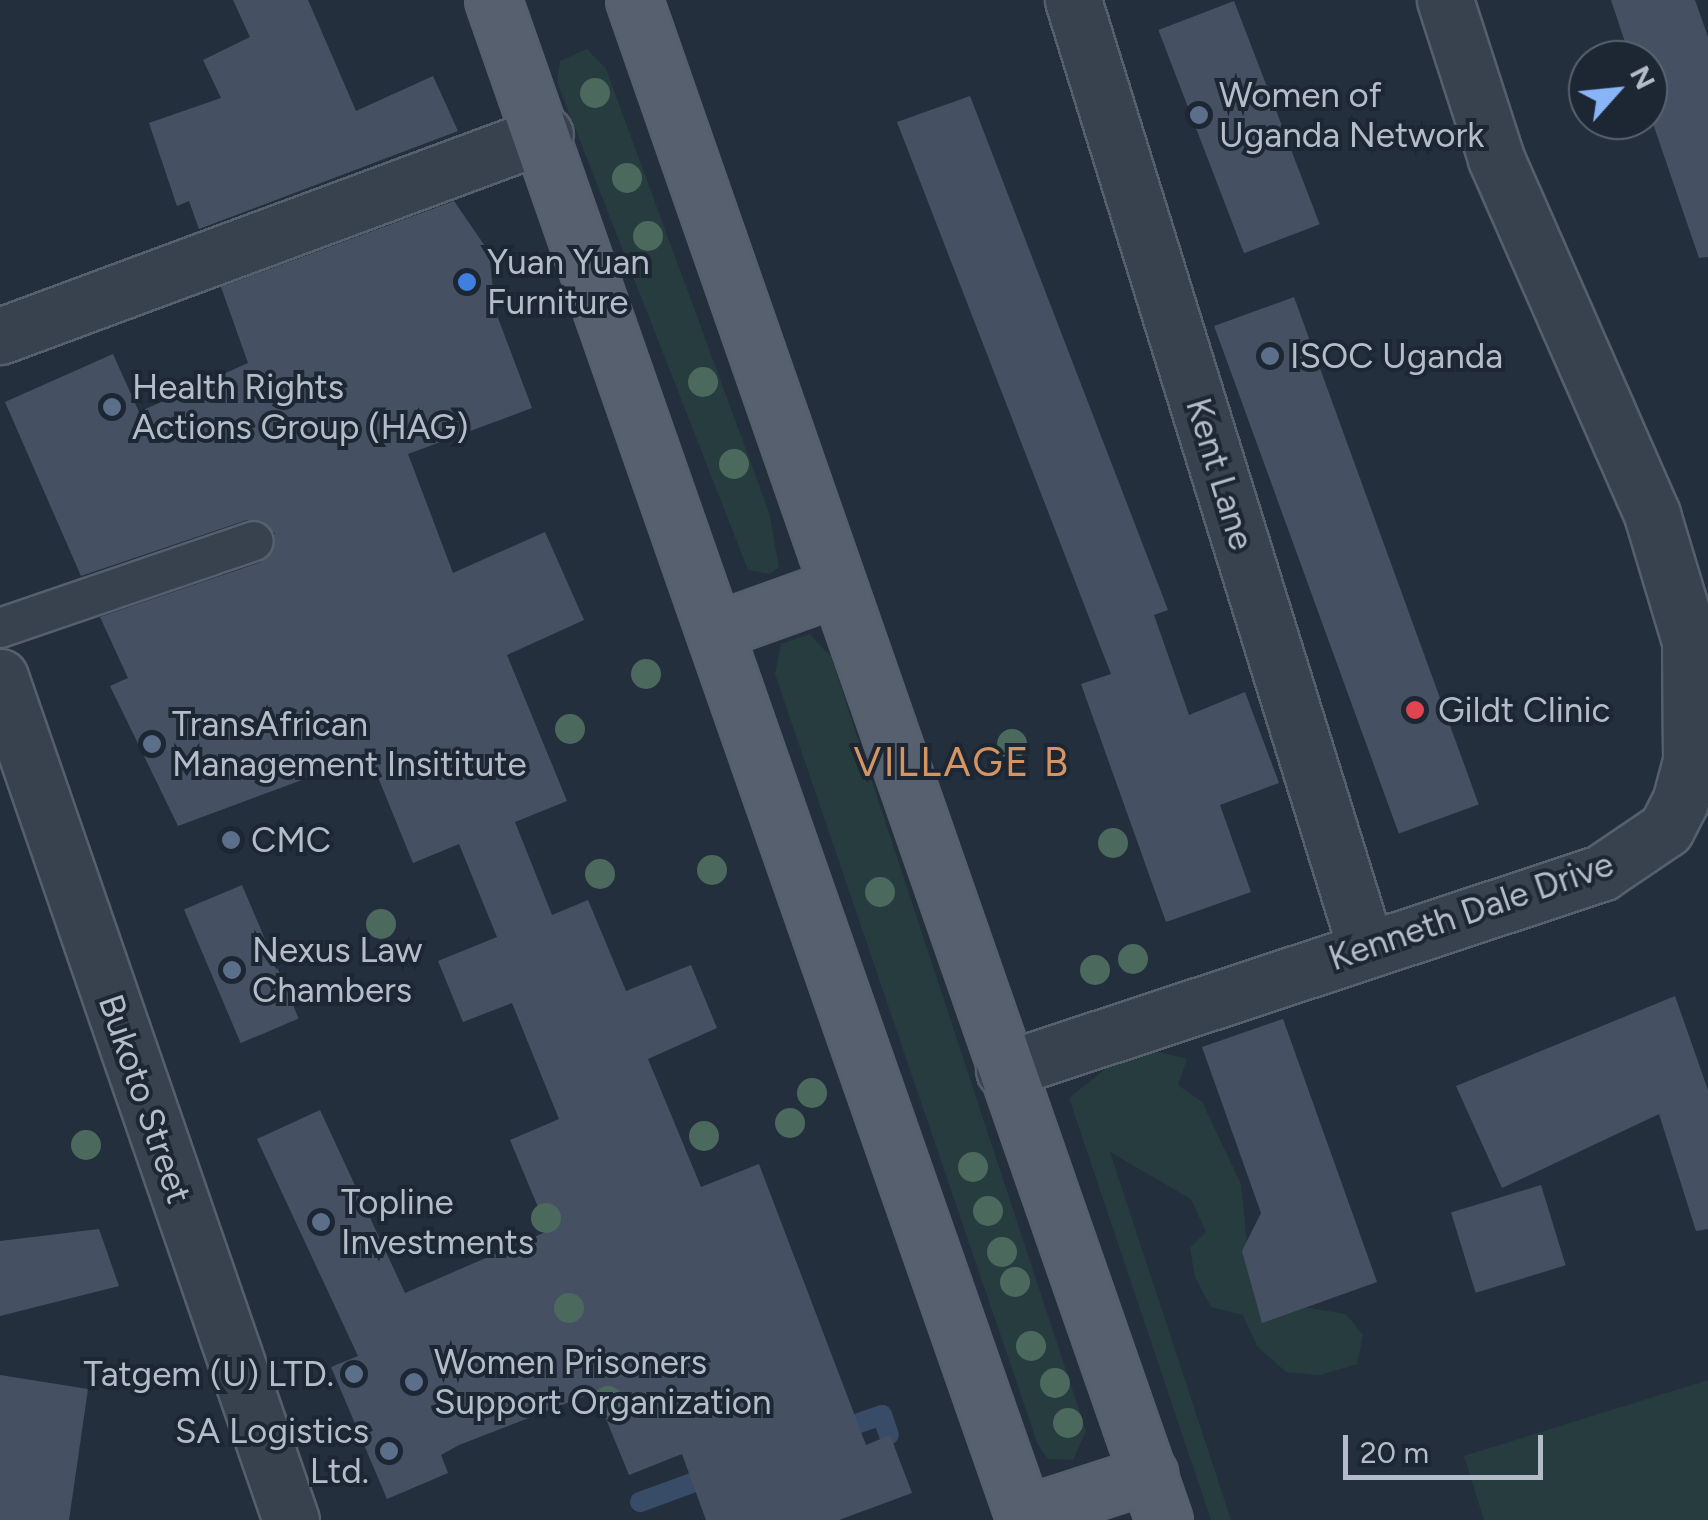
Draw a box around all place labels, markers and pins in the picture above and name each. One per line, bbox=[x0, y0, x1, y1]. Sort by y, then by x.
place label: Women of Uganda Network bbox=[1219, 74, 1484, 156]
marker: Women of Uganda Network bbox=[1188, 104, 1210, 126]
place label: Yuan Yuan Furniture bbox=[487, 241, 650, 323]
marker: Yuan Yuan Furniture bbox=[456, 271, 478, 293]
place label: ISOC Uganda bbox=[1290, 335, 1503, 377]
marker: ISOC Uganda bbox=[1259, 345, 1281, 367]
place label: Health Rights Actions Group (HAG) bbox=[132, 366, 468, 448]
marker: Health Rights Actions Group (HAG) bbox=[101, 396, 123, 418]
place label: Gildt Clinic bbox=[1438, 689, 1610, 731]
marker: Gildt Clinic bbox=[1402, 697, 1428, 723]
place label: TransAfrican Management Insititute bbox=[172, 703, 527, 785]
marker: TransAfrican Management Insititute bbox=[141, 733, 163, 755]
place label: CMC bbox=[251, 819, 331, 861]
marker: CMC bbox=[220, 829, 242, 851]
place label: Nexus Law Chambers bbox=[252, 929, 422, 1011]
marker: Nexus Law Chambers bbox=[221, 959, 243, 981]
place label: Topline Investments bbox=[341, 1181, 534, 1263]
marker: Topline Investments bbox=[310, 1211, 332, 1233]
place label: Women Prisoners Support Organization bbox=[434, 1341, 772, 1423]
place label: Tatgem (U) LTD. bbox=[83, 1353, 334, 1395]
marker: Tatgem (U) LTD. bbox=[343, 1363, 365, 1385]
marker: Women Prisoners Support Organization bbox=[403, 1371, 425, 1393]
place label: SA Logistics Ltd. bbox=[175, 1410, 369, 1492]
marker: SA Logistics Ltd. bbox=[378, 1440, 400, 1462]

